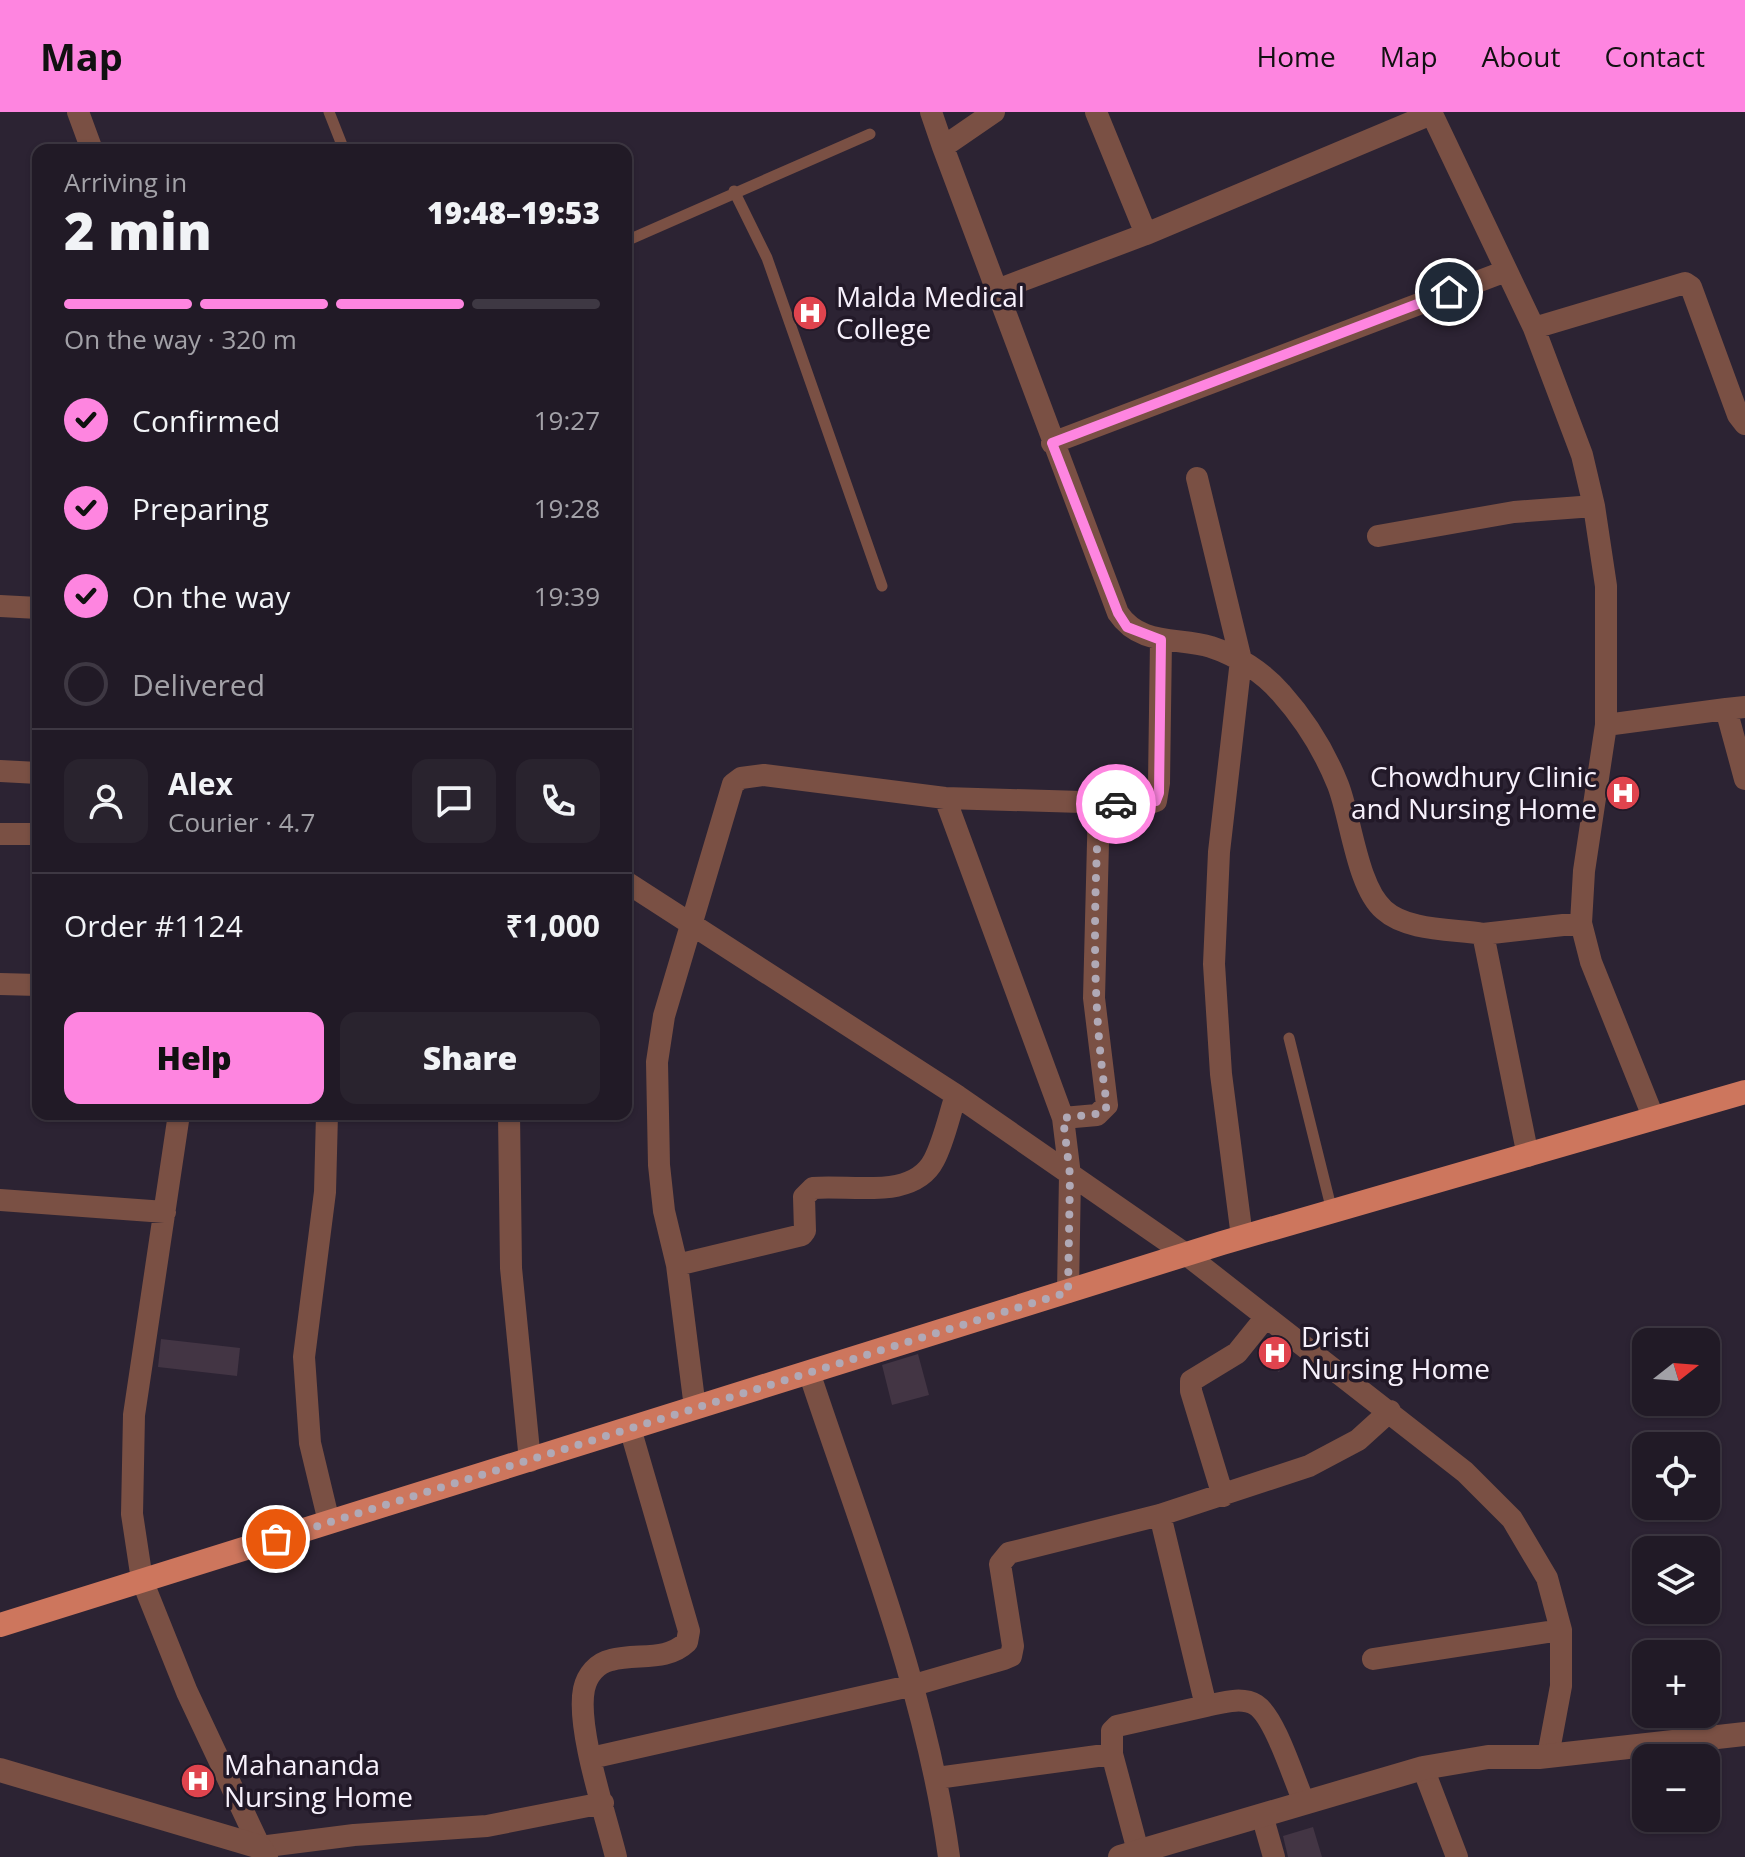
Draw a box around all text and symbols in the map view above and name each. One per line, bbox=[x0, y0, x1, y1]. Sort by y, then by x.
text: Map bbox=[40, 30, 123, 82]
text: Home bbox=[1257, 37, 1336, 75]
text: Map bbox=[1380, 37, 1438, 75]
text: About bbox=[1482, 37, 1560, 75]
text: Contact bbox=[1604, 37, 1705, 75]
text: Arriving in bbox=[64, 164, 187, 200]
text: 19:48–19:53 bbox=[427, 192, 600, 233]
text: 2 min bbox=[64, 194, 212, 265]
pin bbox=[1415, 258, 1483, 326]
icon: home bbox=[1427, 270, 1471, 314]
place label: Malda Medical College bbox=[836, 277, 1025, 347]
hospital icon: Malda Medical College bbox=[791, 294, 829, 332]
text: On the way · 320 m bbox=[64, 321, 297, 357]
icon: check bbox=[64, 398, 108, 442]
text: Confirmed bbox=[132, 400, 280, 441]
text: 19:27 bbox=[534, 402, 600, 438]
icon: check bbox=[64, 486, 108, 530]
text: Preparing bbox=[132, 488, 269, 529]
text: 19:28 bbox=[534, 490, 600, 526]
icon: check bbox=[64, 574, 108, 618]
text: On the way bbox=[132, 576, 290, 617]
text: 19:39 bbox=[534, 578, 600, 614]
text: Delivered bbox=[132, 664, 265, 705]
place label: Chowdhury Clinic and Nursing Home bbox=[1351, 757, 1597, 827]
button: person bbox=[64, 759, 148, 843]
button: chat bbox=[412, 759, 496, 843]
button: phone bbox=[516, 759, 600, 843]
text: Alex bbox=[168, 763, 233, 804]
courier bbox=[1076, 764, 1156, 844]
hospital icon: Chowdhury Clinic and Nursing Home bbox=[1604, 774, 1642, 812]
icon: car bbox=[1094, 782, 1138, 826]
text: Courier · 4.7 bbox=[168, 804, 315, 840]
text: Order #1124 bbox=[64, 905, 243, 946]
text: ₹1,000 bbox=[506, 905, 600, 946]
button: Help bbox=[64, 1012, 324, 1104]
button: Share bbox=[340, 1012, 600, 1104]
place label: Dristi Nursing Home bbox=[1301, 1317, 1490, 1387]
north arrow bbox=[1632, 1328, 1720, 1416]
map controls bbox=[1632, 1328, 1720, 1832]
hospital icon: Dristi Nursing Home bbox=[1256, 1334, 1294, 1372]
button: locate bbox=[1632, 1432, 1720, 1520]
pin bbox=[242, 1505, 310, 1573]
icon: bag bbox=[254, 1517, 298, 1561]
button: layers bbox=[1632, 1536, 1720, 1624]
button: + bbox=[1632, 1640, 1720, 1728]
button: − bbox=[1632, 1744, 1720, 1832]
place label: Mahananda Nursing Home bbox=[224, 1745, 413, 1815]
hospital icon: Mahananda Nursing Home bbox=[179, 1762, 217, 1800]

